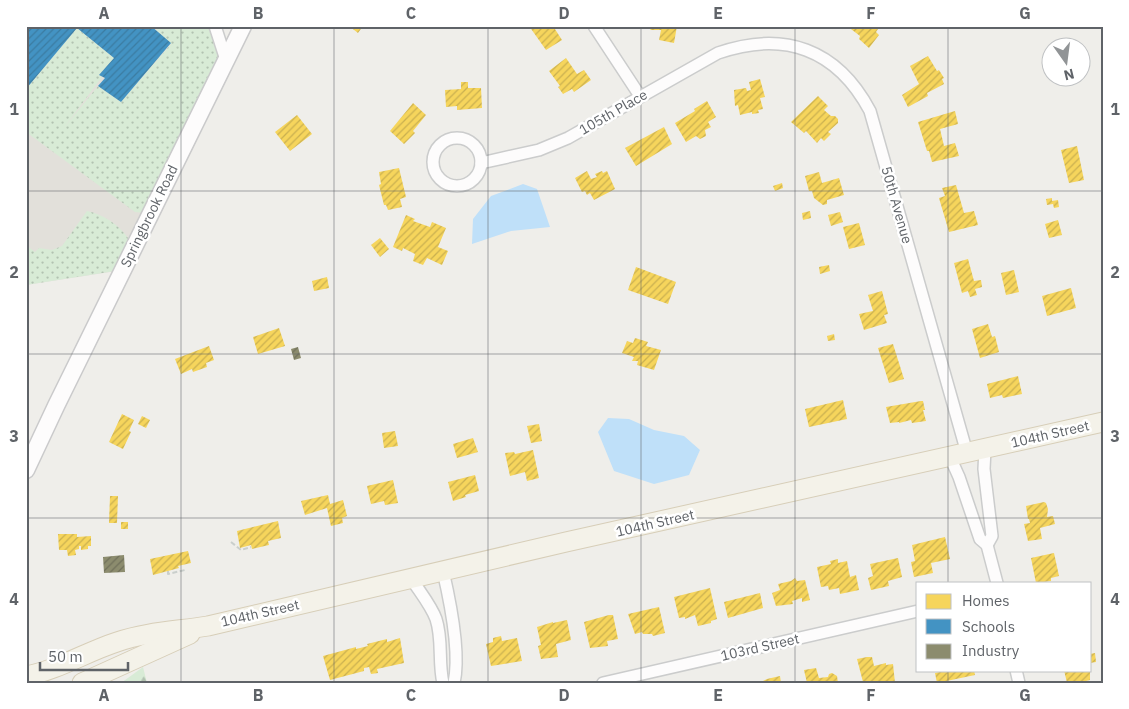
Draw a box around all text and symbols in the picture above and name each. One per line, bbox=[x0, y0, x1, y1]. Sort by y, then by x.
text: A bbox=[99, 3, 110, 23]
text: B bbox=[253, 3, 264, 23]
text: C bbox=[406, 3, 416, 23]
text: D bbox=[558, 3, 570, 23]
text: E bbox=[713, 3, 723, 23]
text: F bbox=[866, 3, 876, 23]
text: G bbox=[1019, 3, 1031, 23]
north arrow bbox=[1042, 38, 1092, 88]
text: N bbox=[1062, 65, 1076, 85]
street label: 105th Place bbox=[576, 85, 651, 139]
text: 1 bbox=[9, 99, 19, 119]
text: 1 bbox=[1110, 99, 1120, 119]
street label: Springbrook Road bbox=[116, 162, 182, 270]
street label: 50th Avenue bbox=[877, 164, 917, 246]
text: 2 bbox=[9, 262, 19, 282]
text: 2 bbox=[1110, 262, 1120, 282]
street label: 104th Street bbox=[1009, 416, 1091, 452]
text: 3 bbox=[9, 426, 19, 446]
text: 3 bbox=[1110, 426, 1120, 446]
street label: 104th Street bbox=[614, 505, 696, 541]
legend bbox=[916, 582, 1092, 672]
text: 4 bbox=[9, 589, 19, 609]
text: 4 bbox=[1110, 589, 1120, 609]
text: Homes bbox=[962, 591, 1010, 610]
street label: 104th Street bbox=[219, 595, 301, 631]
text: Schools bbox=[962, 617, 1015, 636]
street label: 103rd Street bbox=[719, 629, 801, 665]
scale bar bbox=[40, 639, 128, 671]
text: Industry bbox=[962, 641, 1020, 660]
text: 50 m bbox=[48, 647, 83, 666]
text: A bbox=[99, 685, 110, 705]
text: B bbox=[253, 685, 264, 705]
text: C bbox=[406, 685, 416, 705]
text: D bbox=[558, 685, 570, 705]
text: E bbox=[713, 685, 723, 705]
text: F bbox=[866, 685, 876, 705]
text: G bbox=[1019, 685, 1031, 705]

